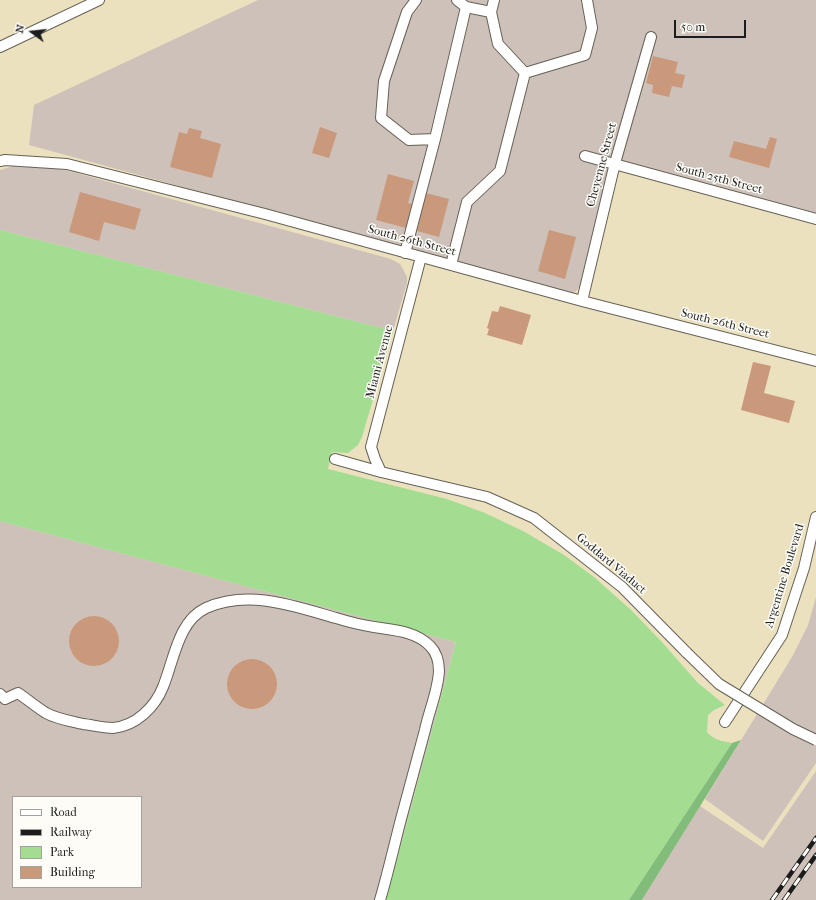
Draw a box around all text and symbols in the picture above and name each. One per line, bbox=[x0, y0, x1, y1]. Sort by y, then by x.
north arrow bbox=[12, 12, 52, 52]
scale bar bbox=[676, 12, 748, 38]
text: 50 m bbox=[681, 20, 705, 34]
text: N bbox=[13, 23, 27, 34]
street label: Cheyenne Street bbox=[584, 121, 620, 209]
street label: South 25th Street bbox=[674, 161, 764, 197]
street label: South 26th Street bbox=[366, 222, 458, 260]
street label: South 26th Street bbox=[679, 306, 771, 342]
street label: Miami Avenue bbox=[363, 324, 397, 400]
street label: Argentine Boulevard bbox=[762, 522, 808, 630]
street label: Goddard Viaduct bbox=[573, 531, 649, 597]
legend bbox=[12, 796, 142, 888]
text: Road bbox=[50, 805, 77, 819]
text: Railway bbox=[50, 825, 92, 839]
text: Park bbox=[50, 845, 74, 859]
text: Building bbox=[50, 865, 95, 879]

